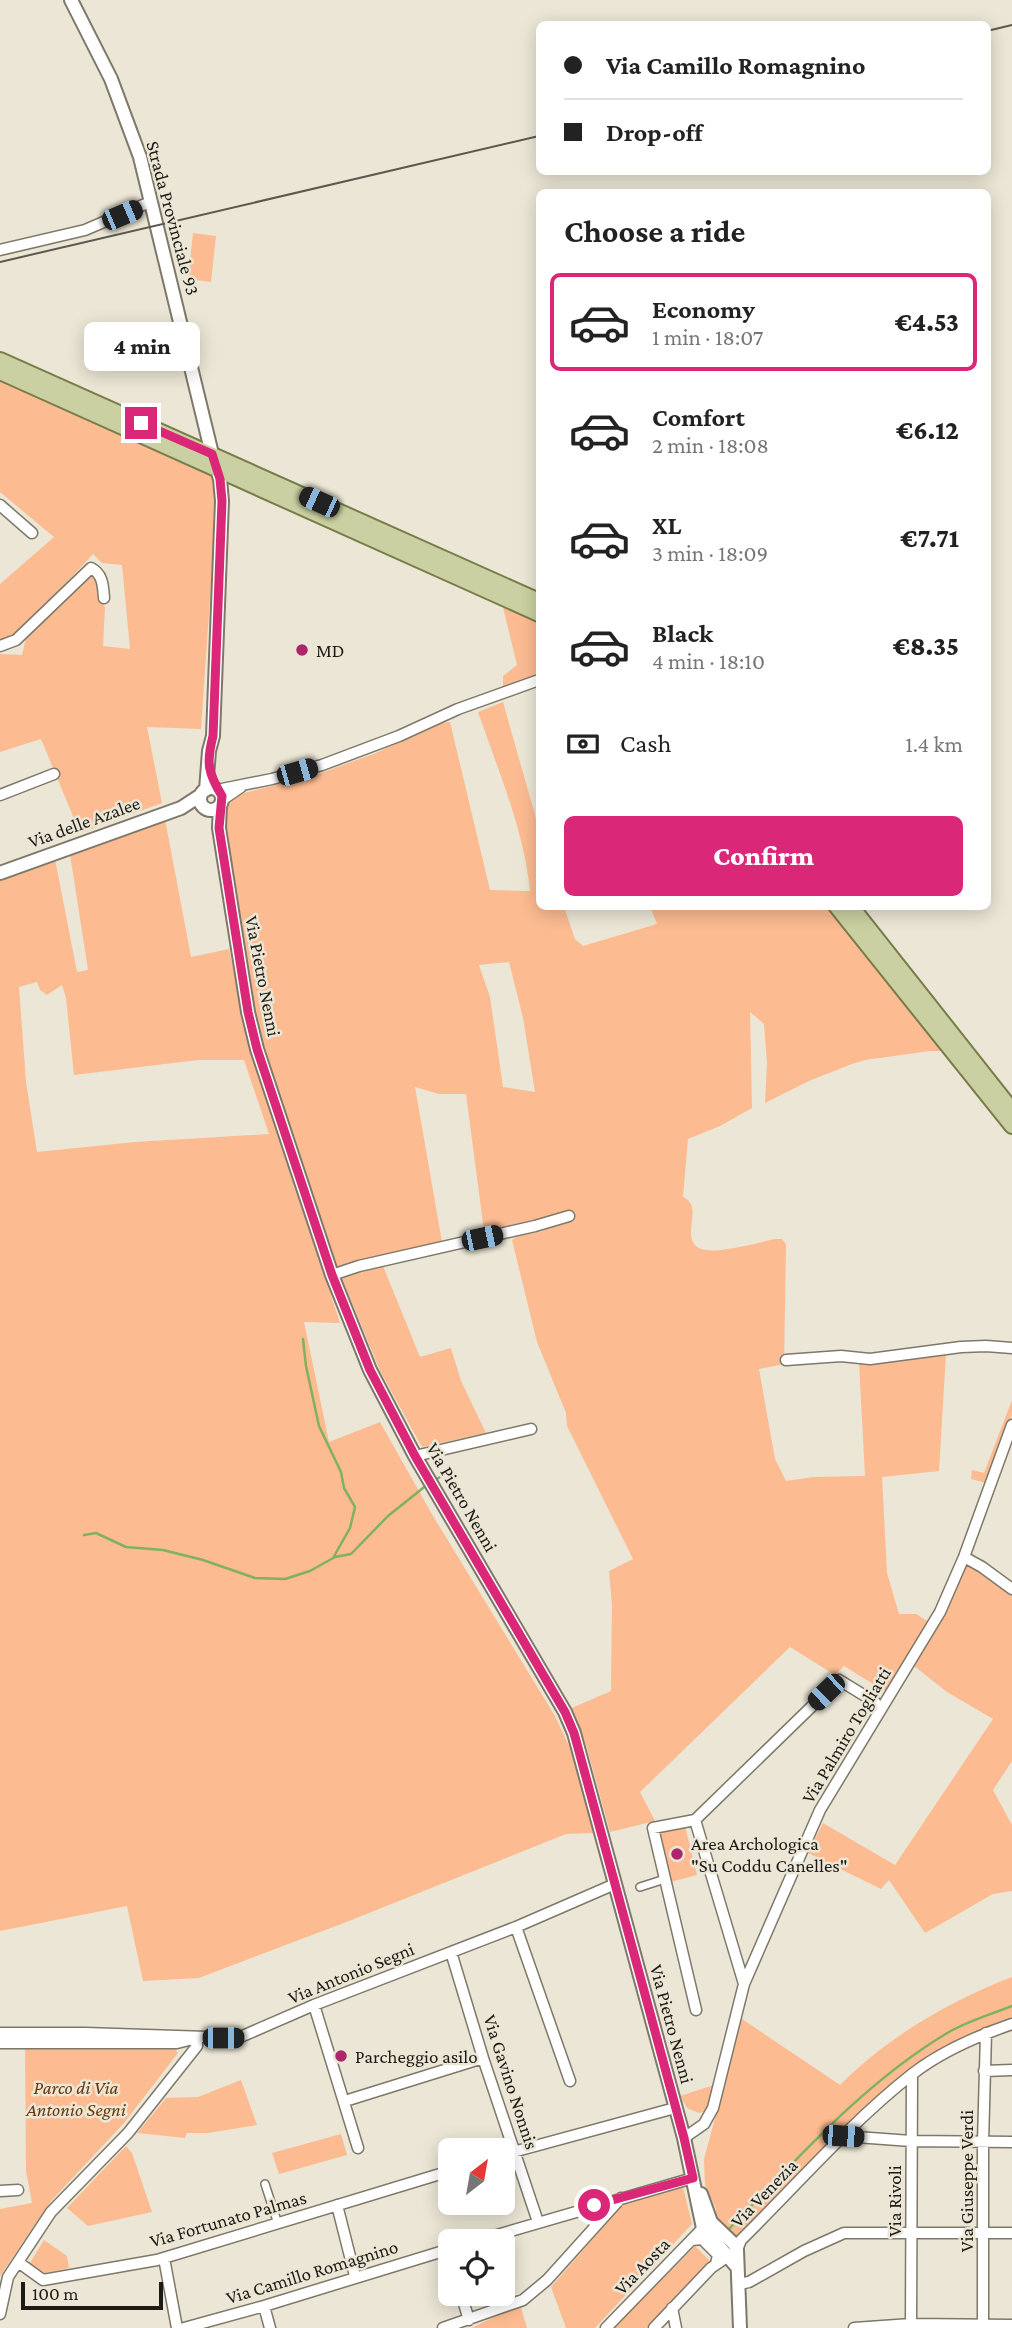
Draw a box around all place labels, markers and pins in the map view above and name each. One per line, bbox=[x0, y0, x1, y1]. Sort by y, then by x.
place label: MD bbox=[316, 640, 344, 661]
marker: MD bbox=[294, 642, 310, 658]
place label: Area Archologica "Su Coddu Canelles" bbox=[691, 1833, 848, 1876]
marker: Area Archologica "Su Coddu Canelles" bbox=[669, 1846, 685, 1862]
place label: Parcheggio asilo bbox=[355, 2046, 478, 2067]
marker: Parcheggio asilo bbox=[333, 2048, 349, 2064]

